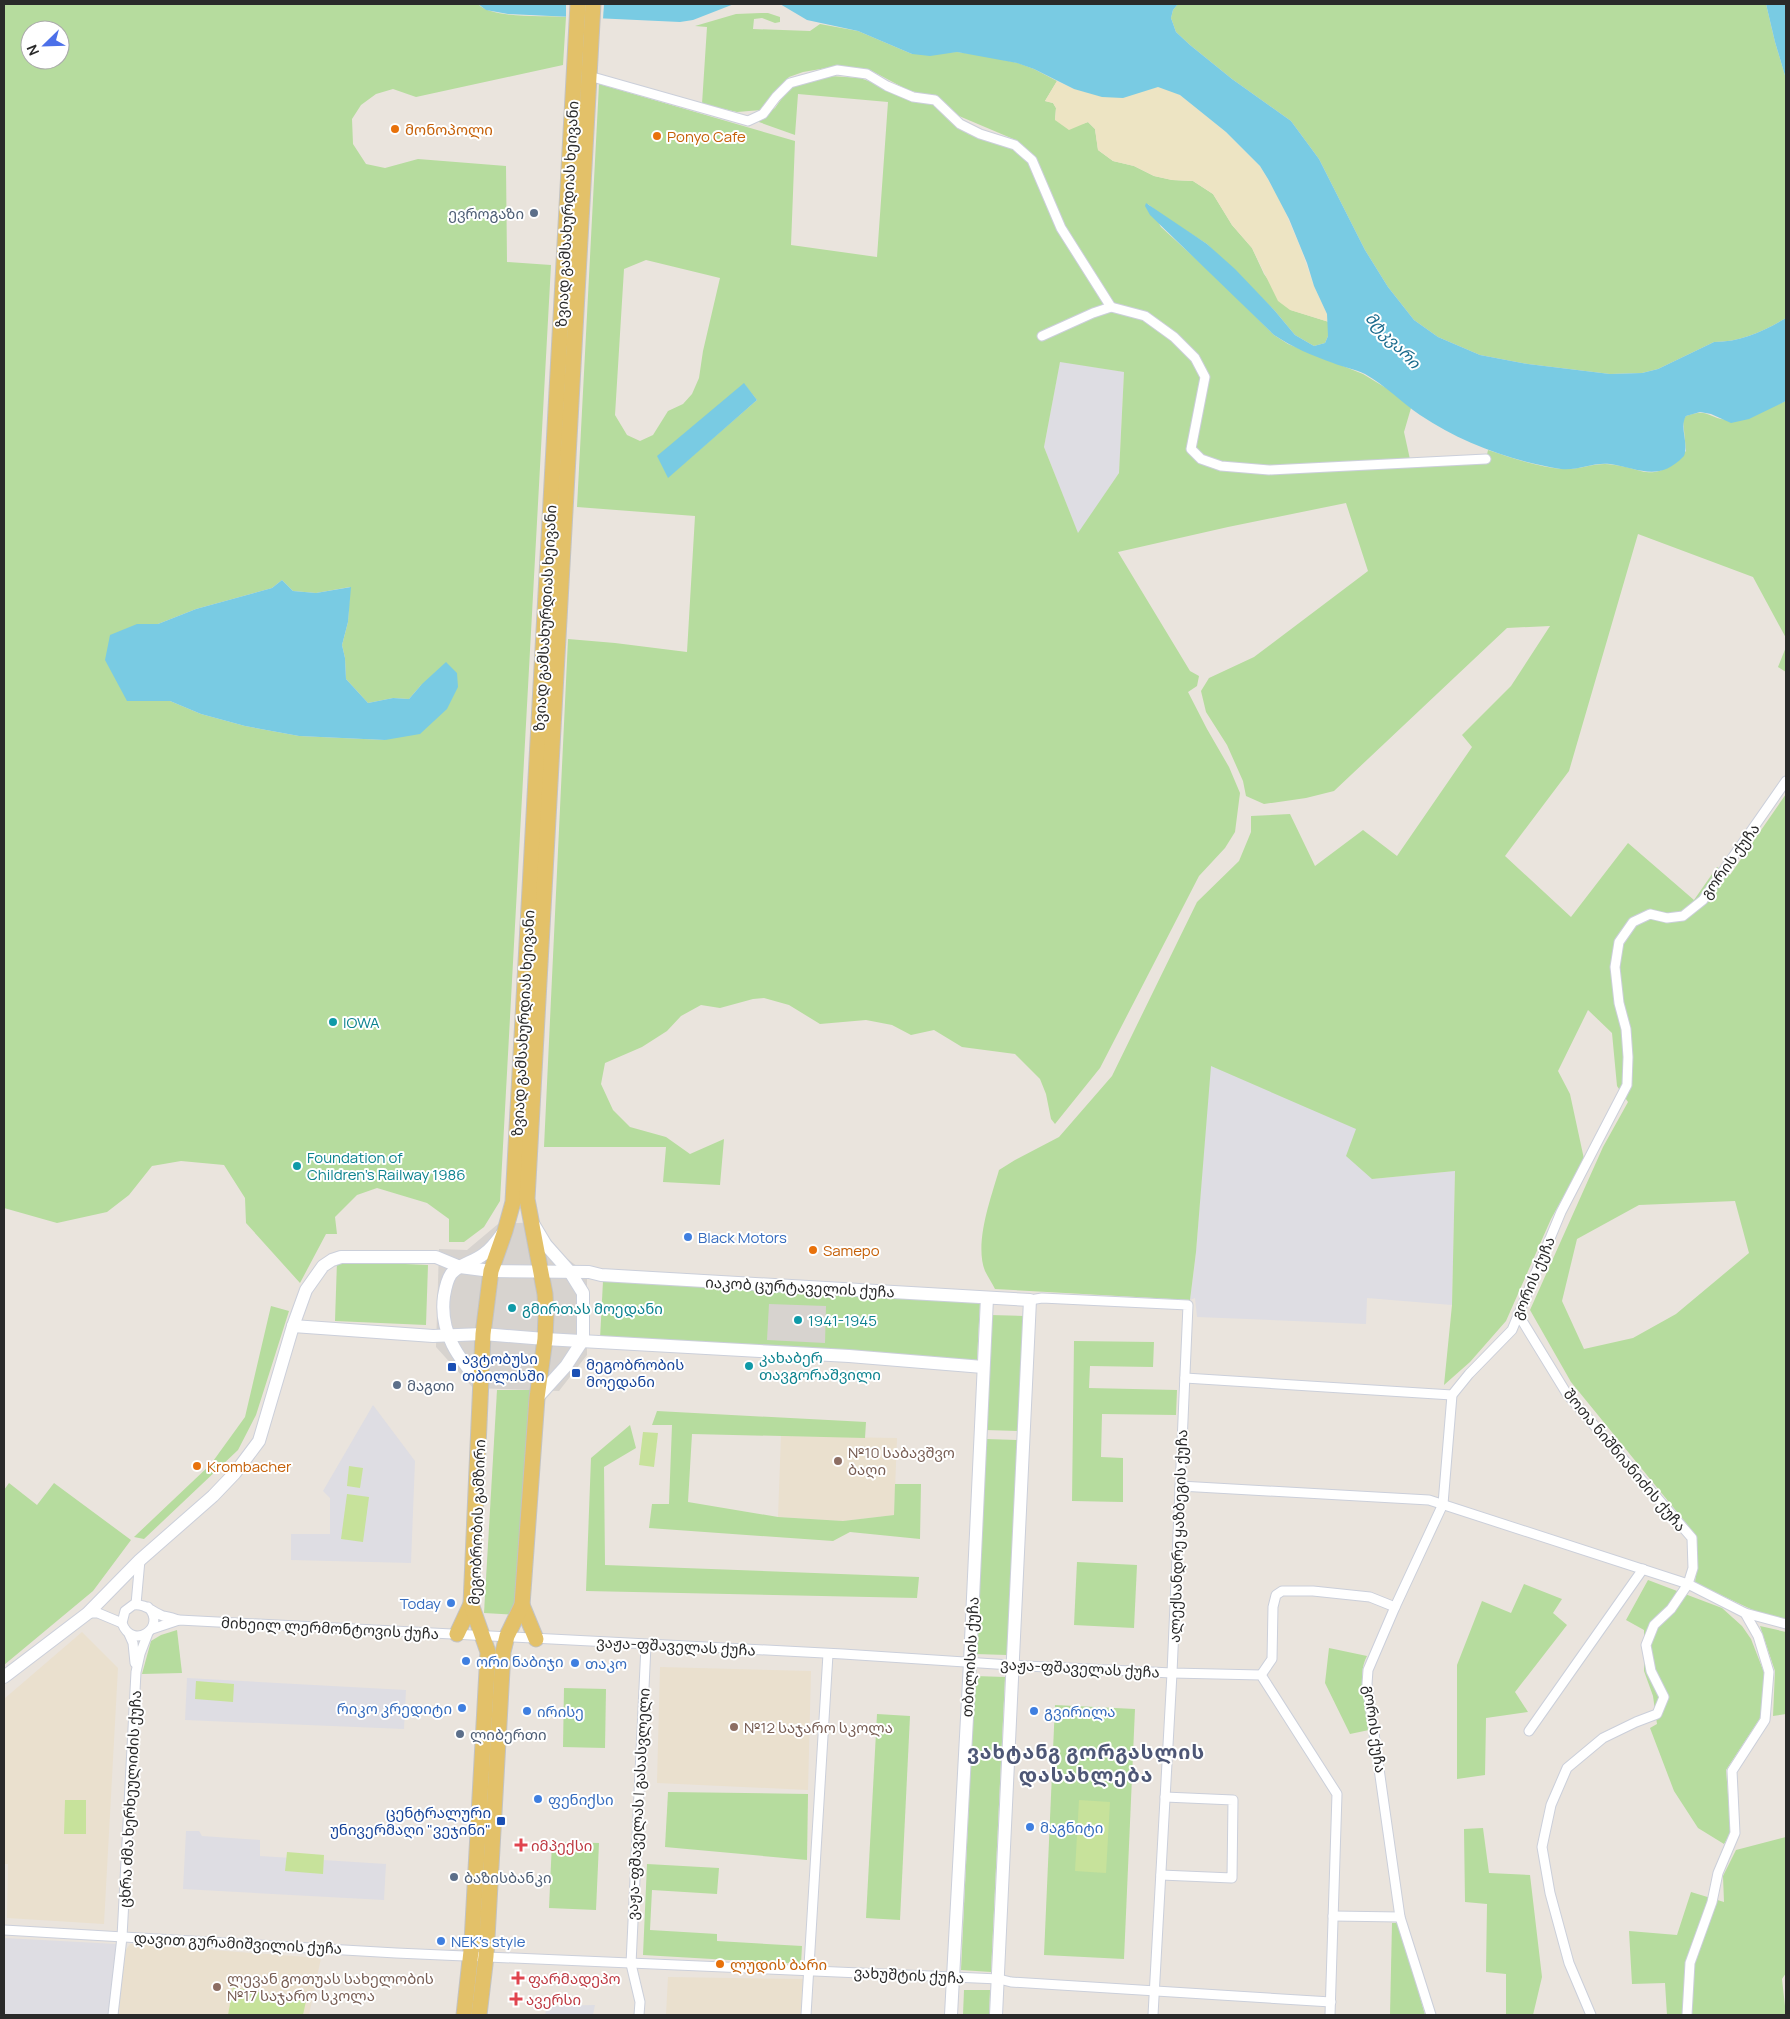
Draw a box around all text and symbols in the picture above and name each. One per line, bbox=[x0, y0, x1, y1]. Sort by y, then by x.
north arrow bbox=[20, 20, 70, 70]
text: N bbox=[22, 42, 43, 59]
street label: ზვიად გამსახურდიას ხეივანი bbox=[551, 100, 583, 328]
place label: მონოპოლი bbox=[405, 119, 493, 140]
marker: მონოპოლი bbox=[389, 123, 401, 135]
place label: Ponyo Cafe bbox=[667, 126, 746, 147]
marker: Ponyo Cafe bbox=[651, 130, 663, 142]
place label: ევროგაზი bbox=[448, 203, 524, 224]
marker: ევროგაზი bbox=[528, 207, 540, 219]
water label: მტკვარი bbox=[1361, 307, 1426, 374]
street label: ზვიად გამსახურდიას ხეივანი bbox=[529, 504, 561, 732]
street label: გორის ქუჩა bbox=[1696, 819, 1764, 903]
street label: ზვიად გამსახურდიას ხეივანი bbox=[507, 909, 539, 1137]
place label: IOWA bbox=[343, 1012, 380, 1033]
marker: IOWA bbox=[327, 1016, 339, 1028]
place label: Foundation of Children's Railway 1986 bbox=[307, 1147, 465, 1185]
marker: Foundation of Children's Railway 1986 bbox=[291, 1160, 303, 1172]
place label: Black Motors bbox=[698, 1227, 787, 1248]
marker: Black Motors bbox=[682, 1231, 694, 1243]
street label: გორის ქუჩა bbox=[1506, 1233, 1560, 1323]
place label: Samepo bbox=[823, 1240, 880, 1261]
marker: Samepo bbox=[807, 1244, 819, 1256]
street label: იაკობ ცურტაველის ქუჩა bbox=[705, 1272, 895, 1302]
place label: გმირთას მოედანი bbox=[522, 1298, 663, 1319]
marker: გმირთას მოედანი bbox=[506, 1302, 518, 1314]
place label: 1941-1945 bbox=[808, 1310, 877, 1331]
marker: 1941-1945 bbox=[792, 1314, 804, 1326]
place label: კახაბერ თავგორაშვილი bbox=[759, 1347, 881, 1385]
place label: ავტობუსი თბილისში bbox=[462, 1348, 545, 1386]
place label: მეგობრობის მოედანი bbox=[586, 1354, 684, 1392]
marker: კახაბერ თავგორაშვილი bbox=[743, 1360, 755, 1372]
marker: ავტობუსი თბილისში bbox=[446, 1361, 458, 1373]
marker: მეგობრობის მოედანი bbox=[570, 1367, 582, 1379]
place label: მაგთი bbox=[407, 1375, 454, 1396]
marker: მაგთი bbox=[391, 1379, 403, 1391]
street label: შოთა ნიშნიანიძის ქუჩა bbox=[1559, 1384, 1691, 1536]
street label: ალექსანდრე ყაზბეგის ქუჩა bbox=[1164, 1429, 1192, 1643]
street label: მეგობრობის გამზირი bbox=[464, 1439, 490, 1605]
place label: №10 საბავშვო ბაღი bbox=[848, 1442, 955, 1480]
marker: №10 საბავშვო ბაღი bbox=[832, 1455, 844, 1467]
place label: Krombacher bbox=[207, 1456, 292, 1477]
marker: Krombacher bbox=[191, 1460, 203, 1472]
place label: Today bbox=[400, 1593, 441, 1614]
street label: თბილისის ქუჩა bbox=[956, 1596, 984, 1718]
marker: Today bbox=[445, 1597, 457, 1609]
street label: მიხეილ ლერმონტოვის ქუჩა bbox=[220, 1612, 440, 1644]
street label: ვაჟა-ფშაველას ქუჩა bbox=[596, 1631, 756, 1661]
place label: ორი ნაბიჯი bbox=[476, 1651, 564, 1672]
place label: თაკო bbox=[585, 1653, 627, 1674]
street label: ვაჟა-ფშაველას ქუჩა bbox=[1000, 1653, 1160, 1683]
marker: ორი ნაბიჯი bbox=[460, 1655, 472, 1667]
marker: თაკო bbox=[569, 1657, 581, 1669]
street label: გორის ქუჩა bbox=[1358, 1684, 1392, 1774]
street label: ვაჟა-ფშაველას I გასასვლელი bbox=[621, 1687, 655, 1921]
street label: ცხრა ძმა ხერხეულიძის ქუჩა bbox=[114, 1690, 146, 1908]
place label: რიკო კრედიტი bbox=[337, 1698, 452, 1719]
place label: ირისე bbox=[537, 1701, 584, 1722]
place label: გვირილა bbox=[1044, 1701, 1115, 1722]
marker: რიკო კრედიტი bbox=[456, 1702, 468, 1714]
marker: ირისე bbox=[521, 1705, 533, 1717]
marker: გვირილა bbox=[1028, 1705, 1040, 1717]
place label: №12 საჯარო სკოლა bbox=[744, 1717, 893, 1738]
marker: №12 საჯარო სკოლა bbox=[728, 1721, 740, 1733]
place label: ლიბერთი bbox=[470, 1724, 547, 1745]
marker: ლიბერთი bbox=[454, 1728, 466, 1740]
district label: ვახტანგ გორგასლის დასახლება bbox=[967, 1738, 1205, 1788]
place label: ფენიქსი bbox=[548, 1789, 614, 1810]
marker: ფენიქსი bbox=[532, 1793, 544, 1805]
place label: ცენტრალური უნივერმაღი "ვეჯინი" bbox=[330, 1802, 491, 1840]
marker: ცენტრალური უნივერმაღი "ვეჯინი" bbox=[495, 1815, 507, 1827]
place label: მაგნიტი bbox=[1040, 1817, 1103, 1838]
marker: მაგნიტი bbox=[1024, 1821, 1036, 1833]
place label: იმპექსი bbox=[531, 1835, 592, 1856]
marker: იმპექსი bbox=[515, 1839, 527, 1851]
place label: ბაზისბანკი bbox=[464, 1867, 552, 1888]
marker: ბაზისბანკი bbox=[448, 1871, 460, 1883]
street label: დავით გურამიშვილის ქუჩა bbox=[133, 1927, 343, 1959]
place label: NEK's style bbox=[451, 1931, 526, 1952]
marker: NEK's style bbox=[435, 1935, 447, 1947]
place label: ლუდის ბარი bbox=[730, 1954, 827, 1975]
marker: ლუდის ბარი bbox=[714, 1958, 726, 1970]
street label: ვახუშტის ქუჩა bbox=[853, 1962, 965, 1988]
place label: ლევან გოთუას სახელობის №17 საჯარო სკოლა bbox=[227, 1968, 434, 2006]
place label: ფარმადეპო bbox=[528, 1968, 621, 1989]
marker: ფარმადეპო bbox=[512, 1972, 524, 1984]
marker: ლევან გოთუას სახელობის №17 საჯარო სკოლა bbox=[211, 1981, 223, 1993]
place label: ავერსი bbox=[526, 1989, 581, 2010]
marker: ავერსი bbox=[510, 1993, 522, 2005]

